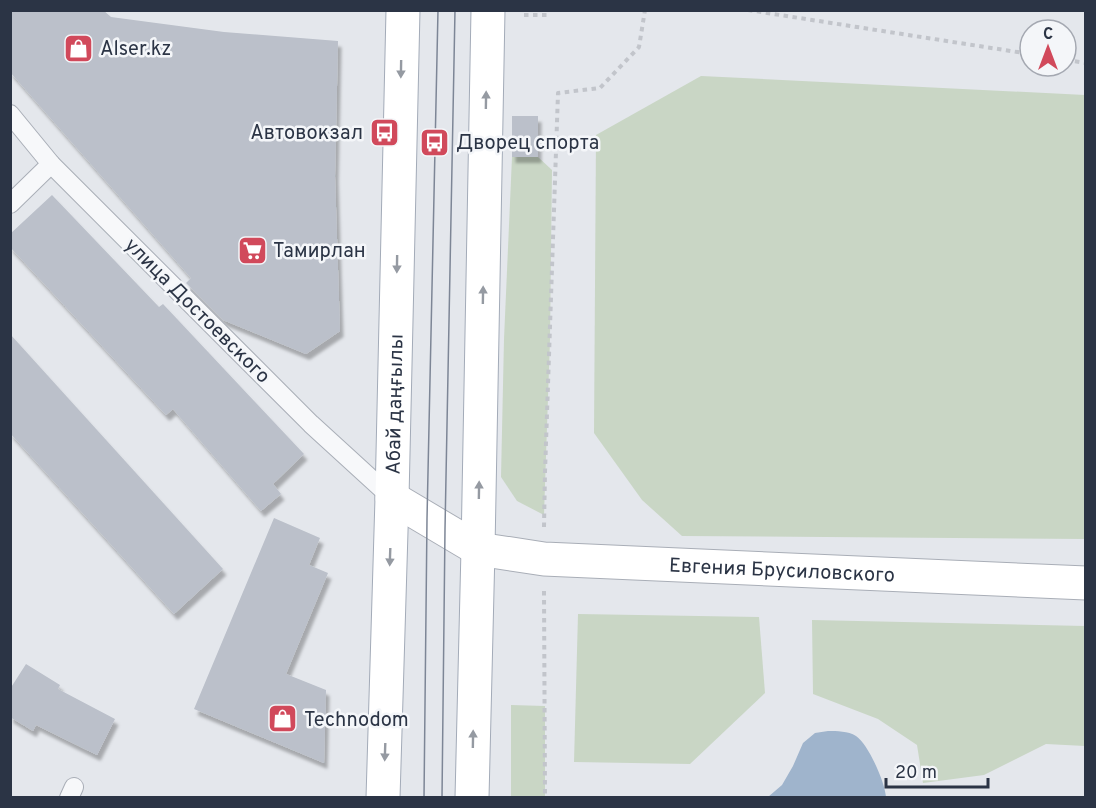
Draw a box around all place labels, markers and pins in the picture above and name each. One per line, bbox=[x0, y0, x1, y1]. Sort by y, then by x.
shop icon: Alser.kz bbox=[63, 32, 95, 64]
place label: Alser.kz bbox=[100, 37, 171, 63]
bus stop icon: Автовокзал bbox=[368, 116, 400, 148]
place label: Автовокзал bbox=[250, 121, 363, 147]
bus stop icon: Дворец спорта bbox=[419, 126, 451, 158]
place label: Дворец спорта bbox=[456, 131, 599, 157]
supermarket icon: Тамирлан bbox=[236, 234, 268, 266]
place label: Тамирлан bbox=[273, 239, 366, 265]
shop icon: Technodom bbox=[267, 703, 299, 735]
place label: Technodom bbox=[304, 708, 409, 734]

